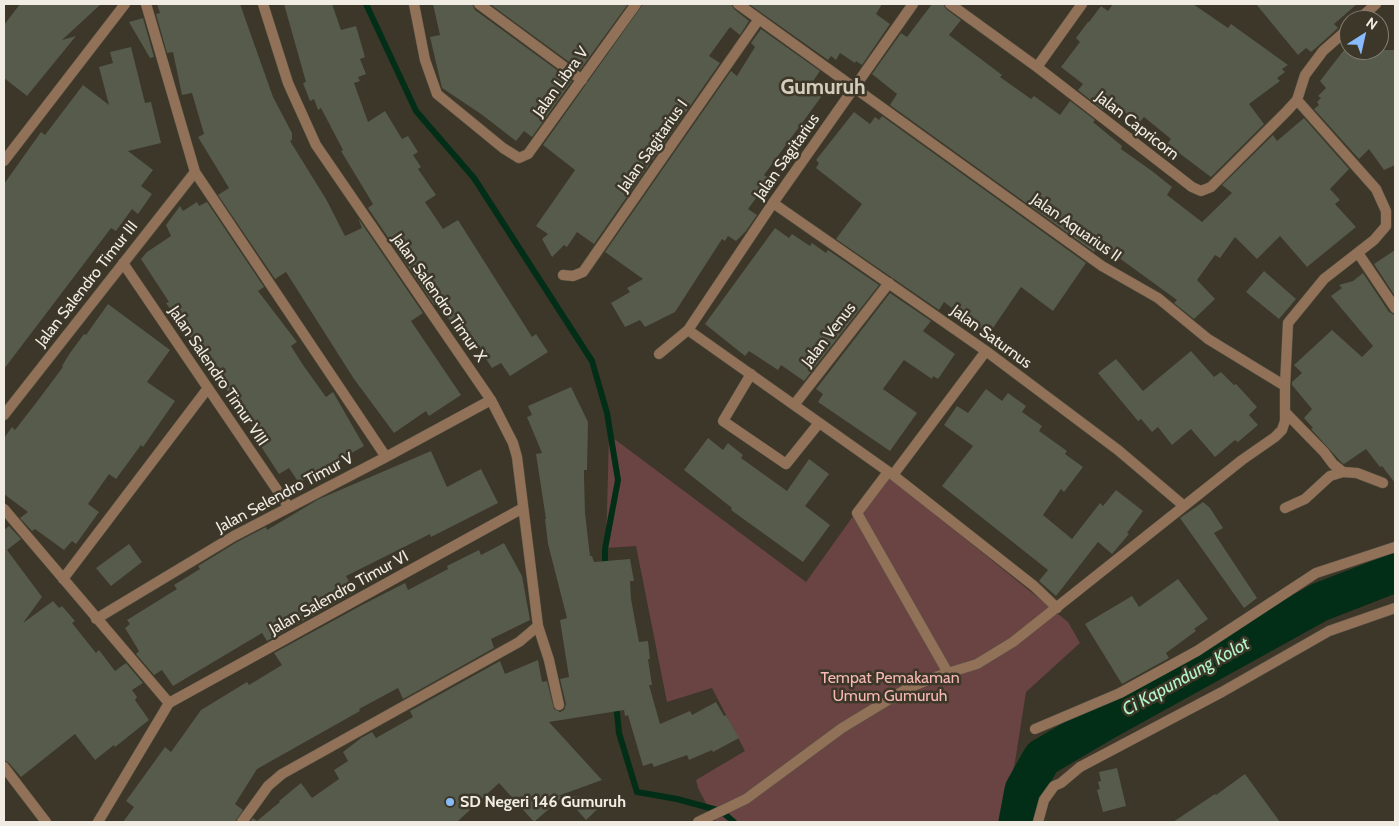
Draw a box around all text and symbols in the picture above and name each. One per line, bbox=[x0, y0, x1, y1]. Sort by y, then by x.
north arrow bbox=[1339, 10, 1389, 60]
text: N bbox=[1363, 13, 1381, 34]
street label: Jalan Libra V bbox=[529, 43, 593, 121]
district label: Gumuruh bbox=[780, 75, 866, 101]
street label: Jalan Capricorn bbox=[1092, 88, 1182, 164]
street label: Jalan Sagitarius I bbox=[614, 96, 692, 196]
street label: Jalan Sagitarius bbox=[750, 110, 824, 204]
street label: Jalan Aquarius II bbox=[1027, 190, 1125, 266]
street label: Jalan Salendro Timur III bbox=[32, 217, 142, 351]
street label: Jalan Salendro Timur X bbox=[388, 230, 490, 366]
street label: Jalan Venus bbox=[798, 299, 860, 371]
street label: Jalan Saturnus bbox=[947, 301, 1035, 373]
street label: Jalan Salendro Timur VIII bbox=[164, 302, 272, 450]
street label: Jalan Selendro Timur V bbox=[213, 449, 357, 537]
street label: Jalan Salendro Timur VI bbox=[266, 547, 412, 639]
water label: Ci Kapundung Kolot bbox=[1119, 633, 1253, 721]
park label: Tempat Pemakaman Umum Gumuruh bbox=[820, 668, 960, 706]
place label: SD Negeri 146 Gumuruh bbox=[460, 792, 626, 812]
marker: SD Negeri 146 Gumuruh bbox=[444, 796, 456, 808]

